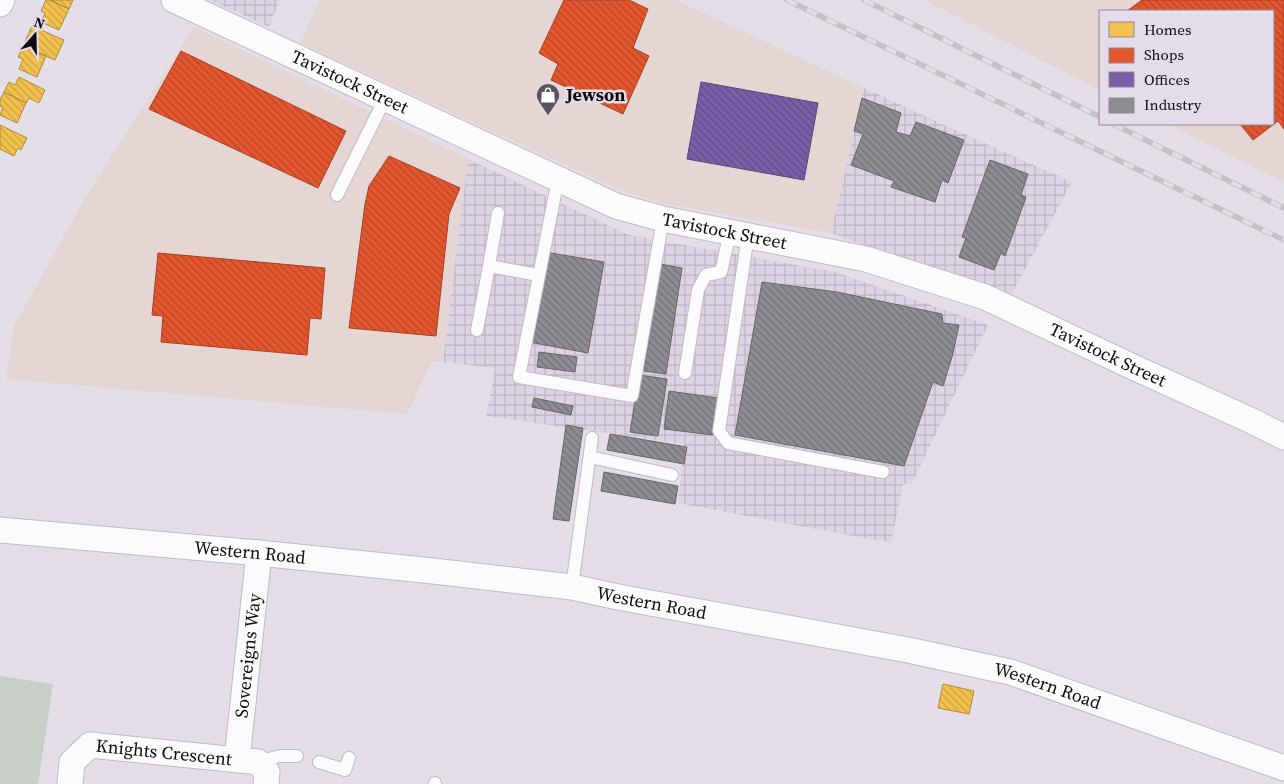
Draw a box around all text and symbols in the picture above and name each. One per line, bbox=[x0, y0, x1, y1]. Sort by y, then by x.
north arrow bbox=[10, 10, 60, 60]
legend bbox=[1099, 10, 1274, 125]
text: N bbox=[31, 12, 48, 34]
text: Homes bbox=[1144, 19, 1191, 40]
street label: Tavistock Street bbox=[288, 44, 413, 120]
text: Shops bbox=[1144, 44, 1184, 65]
text: Offices bbox=[1144, 69, 1190, 90]
shop icon: Jewson bbox=[535, 82, 561, 116]
place label: Jewson bbox=[565, 82, 625, 107]
text: Industry bbox=[1144, 94, 1202, 115]
street label: Tavistock Street bbox=[660, 206, 789, 255]
street label: Tavistock Street bbox=[1046, 316, 1171, 393]
street label: Western Road bbox=[193, 534, 307, 570]
street label: Western Road bbox=[594, 580, 709, 625]
street label: Sovereigns Way bbox=[228, 591, 267, 719]
street label: Western Road bbox=[992, 656, 1105, 715]
street label: Knights Crescent bbox=[95, 733, 233, 771]

